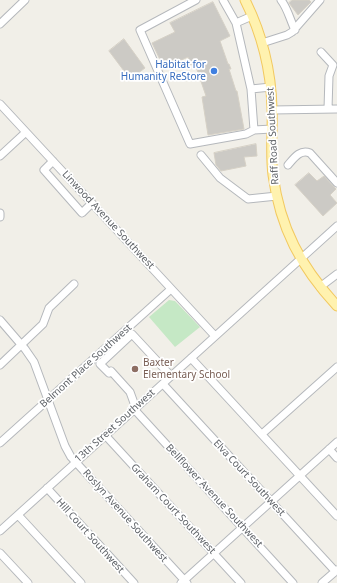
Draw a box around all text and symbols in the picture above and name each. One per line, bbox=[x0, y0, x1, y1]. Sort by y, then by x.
place label: Habitat for Humanity ReStore bbox=[121, 59, 206, 82]
marker: Habitat for Humanity ReStore bbox=[209, 66, 219, 76]
street label: Raff Road Southwest bbox=[264, 87, 282, 185]
street label: Linwood Avenue Southwest bbox=[59, 168, 157, 272]
street label: Belmont Place Southwest bbox=[38, 322, 134, 410]
place label: Baxter Elementary School bbox=[143, 357, 230, 380]
marker: Baxter Elementary School bbox=[130, 364, 140, 374]
street label: 13th Street Southwest bbox=[72, 387, 158, 465]
street label: Elva Court Southwest bbox=[211, 437, 287, 519]
street label: Bellflower Avenue Southwest bbox=[163, 442, 265, 550]
street label: Graham Court Southwest bbox=[128, 461, 218, 557]
street label: Roslyn Avenue Southwest bbox=[80, 467, 170, 565]
street label: Hill Court Southwest bbox=[53, 496, 127, 576]

